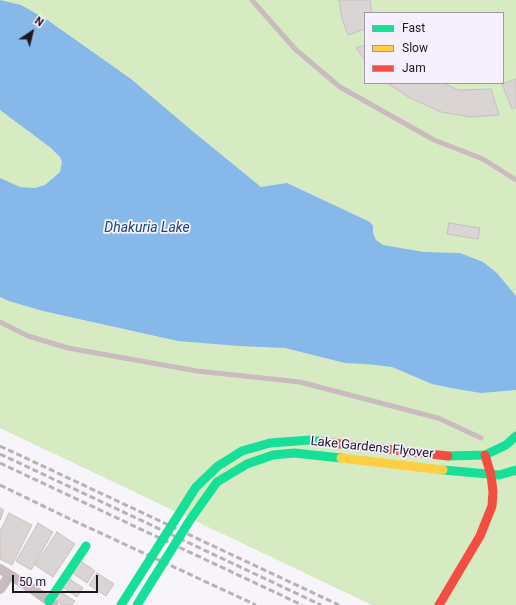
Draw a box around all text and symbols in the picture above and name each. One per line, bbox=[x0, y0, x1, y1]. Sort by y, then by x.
north arrow bbox=[12, 12, 52, 52]
legend bbox=[364, 12, 504, 84]
text: N bbox=[32, 14, 46, 29]
text: Fast bbox=[402, 21, 425, 35]
text: Slow bbox=[402, 41, 428, 55]
text: Jam bbox=[402, 61, 426, 75]
water label: Dhakuria Lake bbox=[104, 220, 190, 236]
street label: Lake Gardens Flyover bbox=[310, 434, 434, 462]
scale bar bbox=[14, 567, 100, 593]
text: 50 m bbox=[19, 575, 46, 589]

